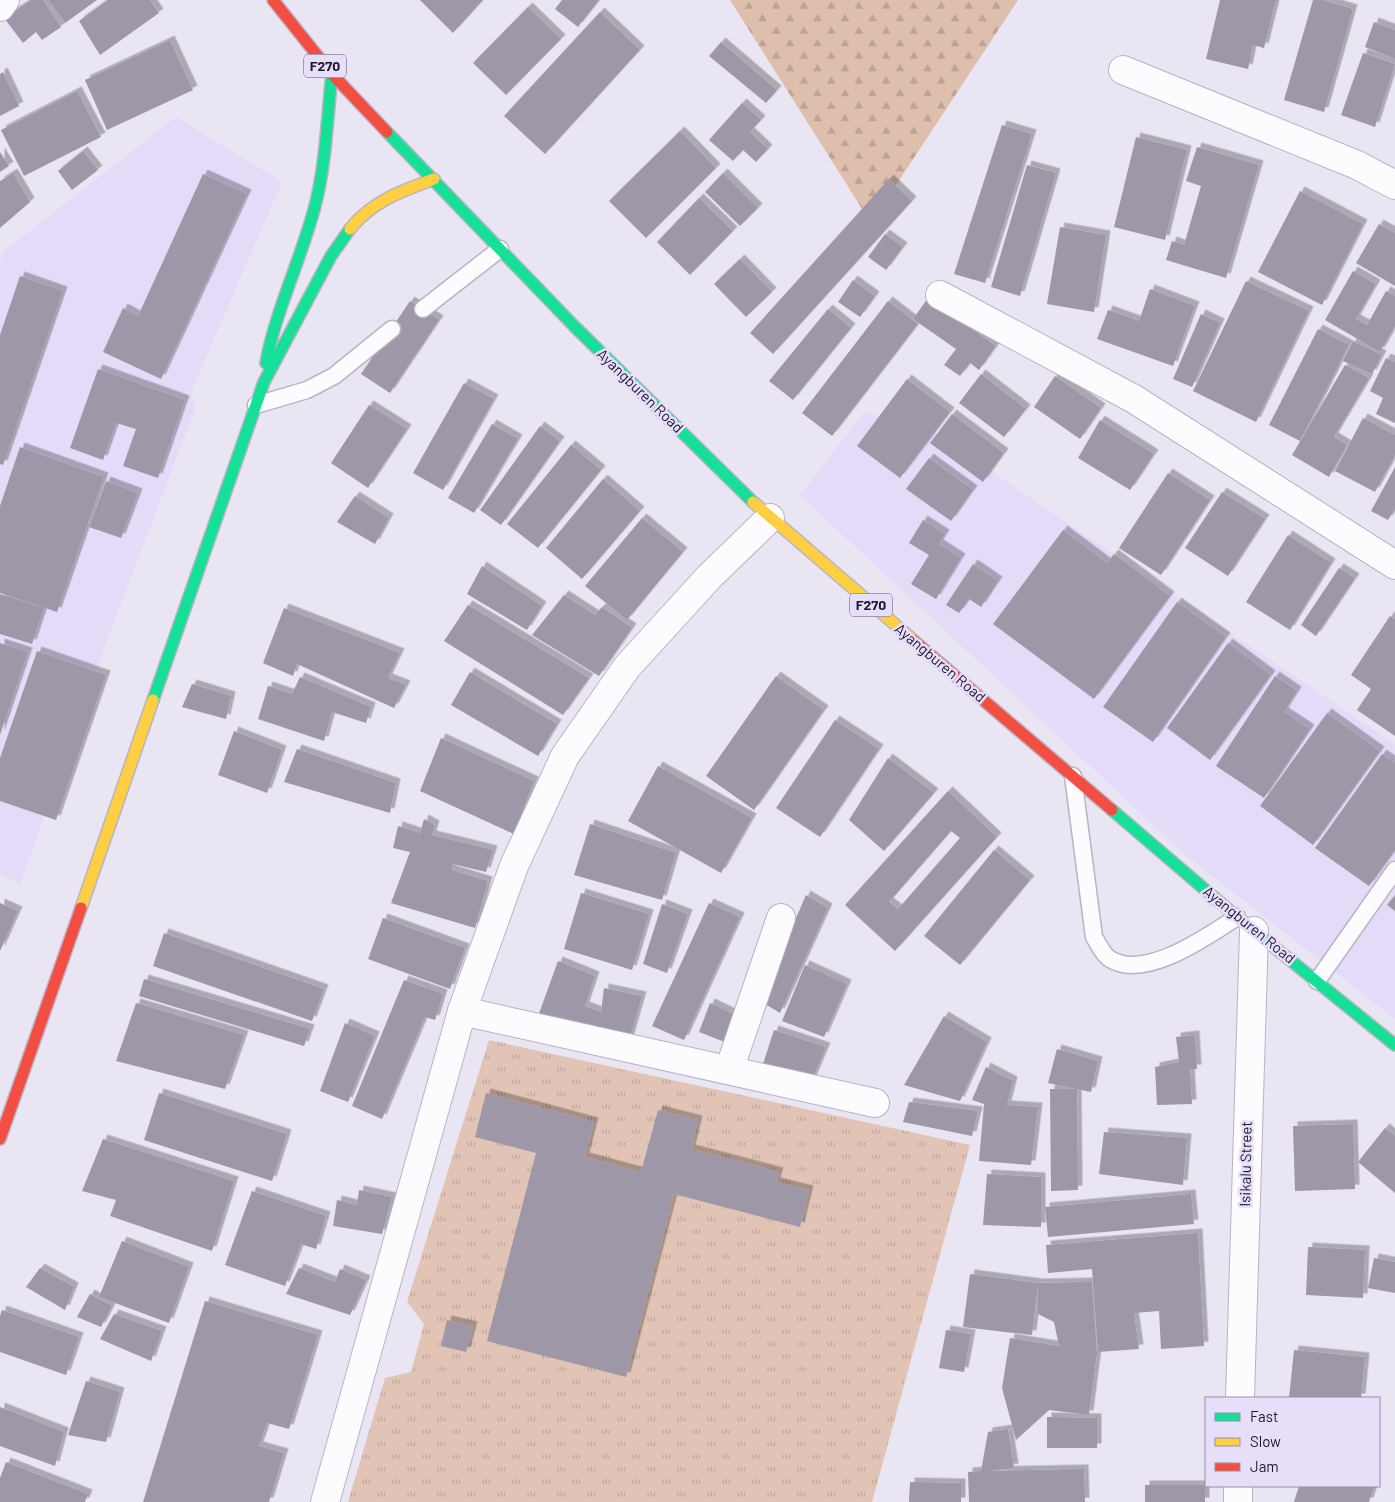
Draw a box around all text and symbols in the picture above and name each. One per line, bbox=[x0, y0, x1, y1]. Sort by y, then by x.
road number: F270 bbox=[304, 54, 346, 78]
street label: Ayangburen Road bbox=[594, 345, 688, 436]
road number: F270 bbox=[850, 594, 892, 616]
street label: Ayangburen Road bbox=[892, 619, 990, 705]
street label: Ayangburen Road bbox=[1200, 882, 1299, 967]
street label: Isikalu Street bbox=[1235, 1121, 1255, 1207]
legend bbox=[1205, 1397, 1380, 1487]
text: Fast bbox=[1250, 1407, 1278, 1425]
text: Slow bbox=[1250, 1432, 1281, 1450]
text: Jam bbox=[1250, 1457, 1279, 1475]

